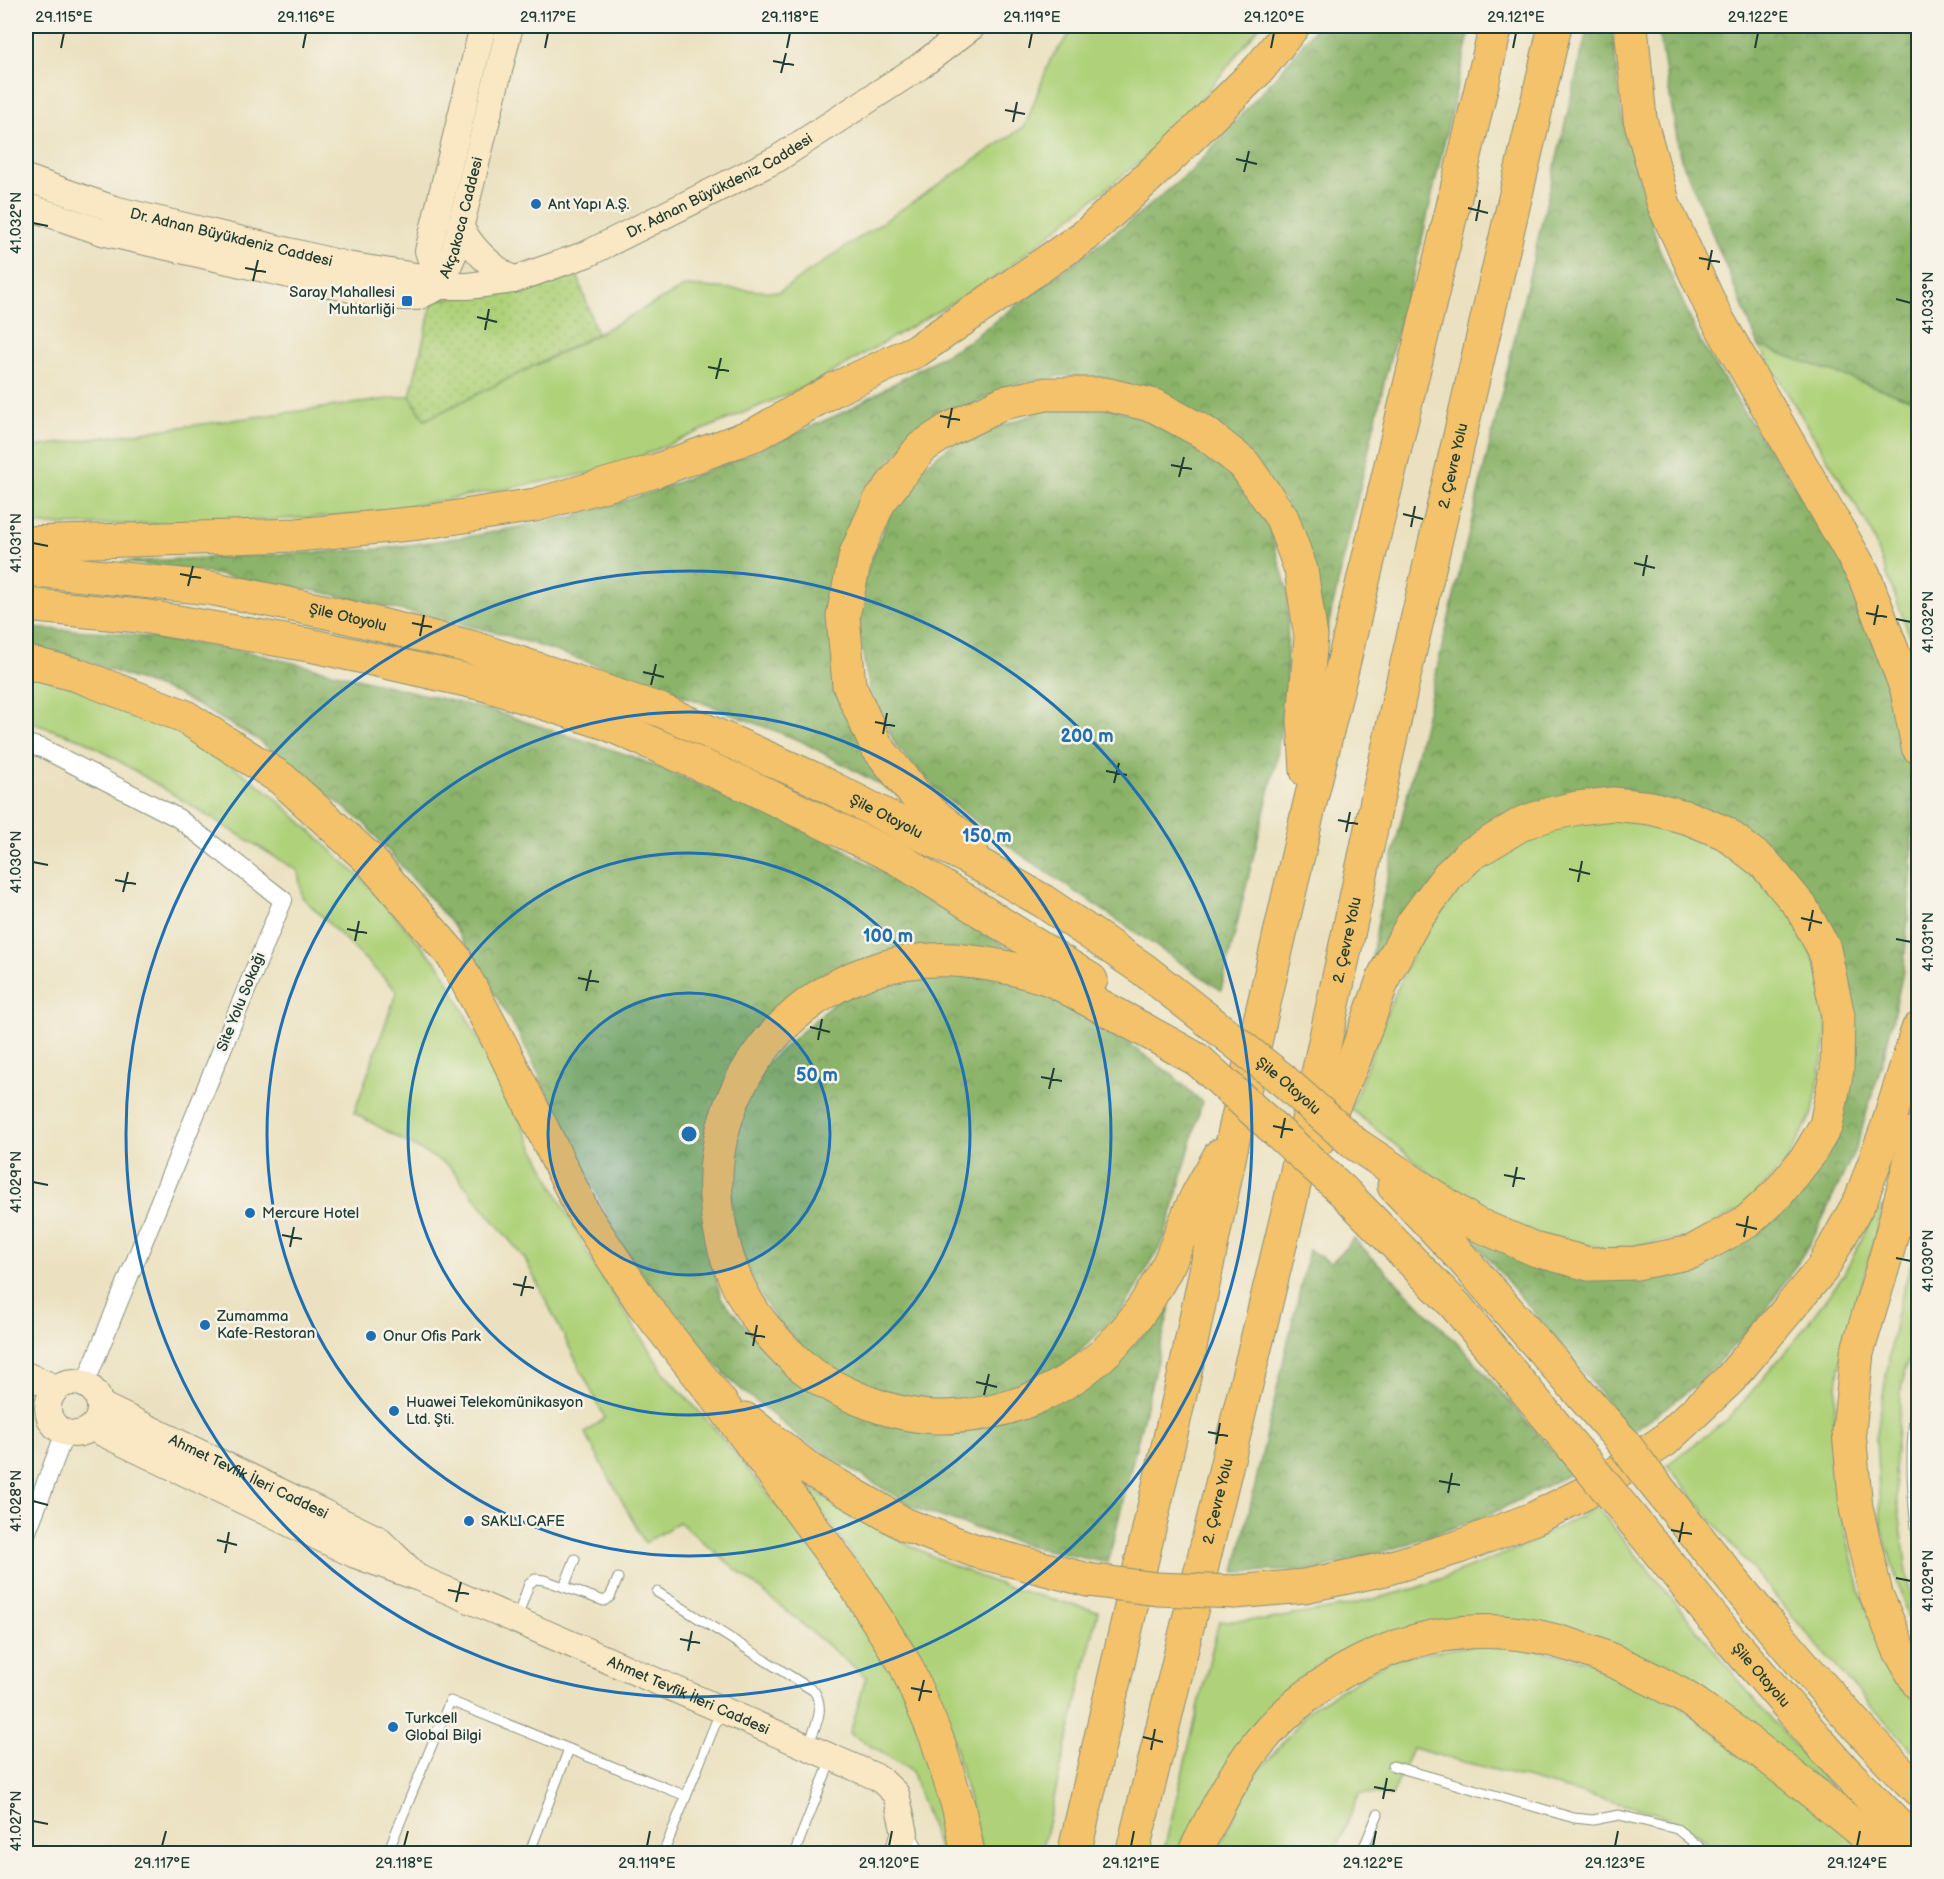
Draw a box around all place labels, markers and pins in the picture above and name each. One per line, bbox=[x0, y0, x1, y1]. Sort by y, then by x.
place label: Ant Yapı A.Ş. bbox=[548, 195, 630, 214]
marker: Ant Yapı A.Ş. bbox=[529, 197, 543, 211]
place label: Saray Mahallesi Muhtarliği bbox=[289, 283, 395, 319]
marker: Saray Mahallesi Muhtarliği bbox=[400, 294, 414, 308]
centre of rings bbox=[679, 1124, 699, 1144]
place label: Mercure Hotel bbox=[262, 1204, 359, 1223]
marker: Mercure Hotel bbox=[243, 1206, 257, 1220]
place label: Zumamma Kafe-Restoran bbox=[216, 1307, 315, 1343]
marker: Zumamma Kafe-Restoran bbox=[198, 1318, 212, 1332]
place label: Onur Ofis Park bbox=[383, 1327, 482, 1346]
marker: Onur Ofis Park bbox=[364, 1329, 378, 1343]
place label: Huawei Telekomünikasyon Ltd. Şti. bbox=[406, 1393, 583, 1429]
marker: Huawei Telekomünikasyon Ltd. Şti. bbox=[387, 1404, 401, 1418]
place label: SAKLI CAFE bbox=[481, 1512, 565, 1531]
marker: SAKLI CAFE bbox=[462, 1514, 476, 1528]
place label: Turkcell Global Bilgi bbox=[405, 1709, 482, 1745]
marker: Turkcell Global Bilgi bbox=[386, 1720, 400, 1734]

